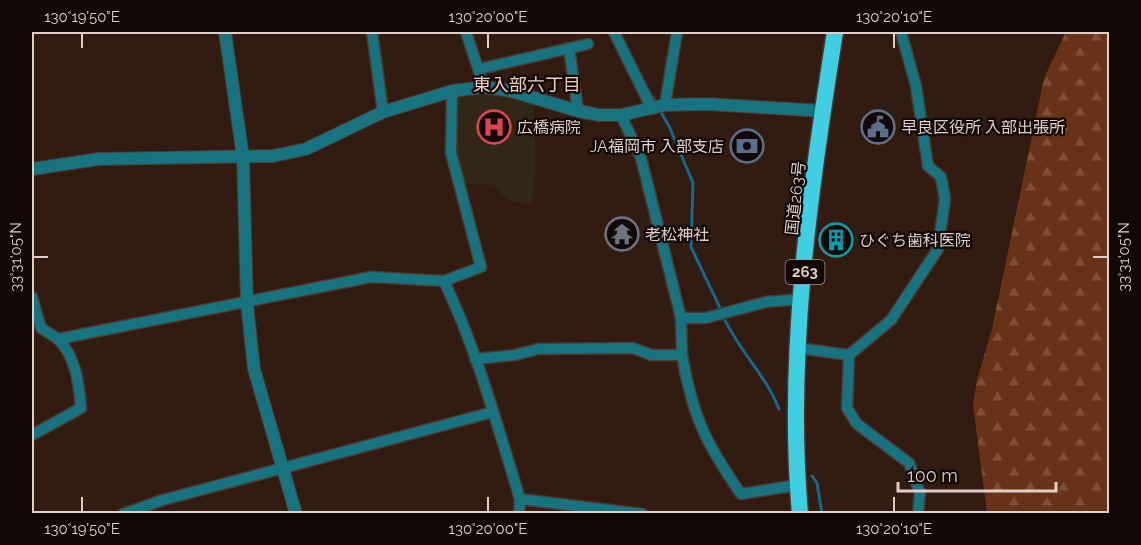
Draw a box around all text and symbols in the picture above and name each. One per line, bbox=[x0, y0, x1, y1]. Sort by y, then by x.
text: 130°19'50"E bbox=[44, 8, 120, 26]
text: 130°20'00"E bbox=[449, 8, 527, 26]
text: 130°20'10"E bbox=[856, 8, 932, 26]
district label: 東入部六丁目 bbox=[473, 74, 581, 95]
hospital icon: 広橋病院 bbox=[476, 109, 512, 145]
public building icon: 早良区役所 入部出張所 bbox=[860, 109, 896, 145]
place label: 広橋病院 bbox=[517, 118, 581, 137]
place label: 早良区役所 入部出張所 bbox=[901, 118, 1065, 137]
bank icon: JA福岡市 入部支店 bbox=[729, 128, 765, 164]
place label: JA福岡市 入部支店 bbox=[590, 137, 724, 156]
street label: 国道263号 bbox=[782, 160, 809, 236]
temple icon: 老松神社 bbox=[604, 216, 640, 252]
text: 33°31'05"N bbox=[7, 222, 25, 292]
building icon: ひぐち歯科医院 bbox=[818, 222, 854, 258]
text: 33°31'05"N bbox=[1115, 222, 1133, 292]
place label: 老松神社 bbox=[645, 225, 709, 244]
place label: ひぐち歯科医院 bbox=[859, 231, 971, 250]
road number: 263 bbox=[786, 260, 824, 284]
scale bar bbox=[898, 455, 1056, 493]
text: 100 m bbox=[907, 465, 958, 486]
text: 130°19'50"E bbox=[44, 520, 120, 538]
text: 130°20'00"E bbox=[449, 520, 527, 538]
text: 130°20'10"E bbox=[856, 520, 932, 538]

